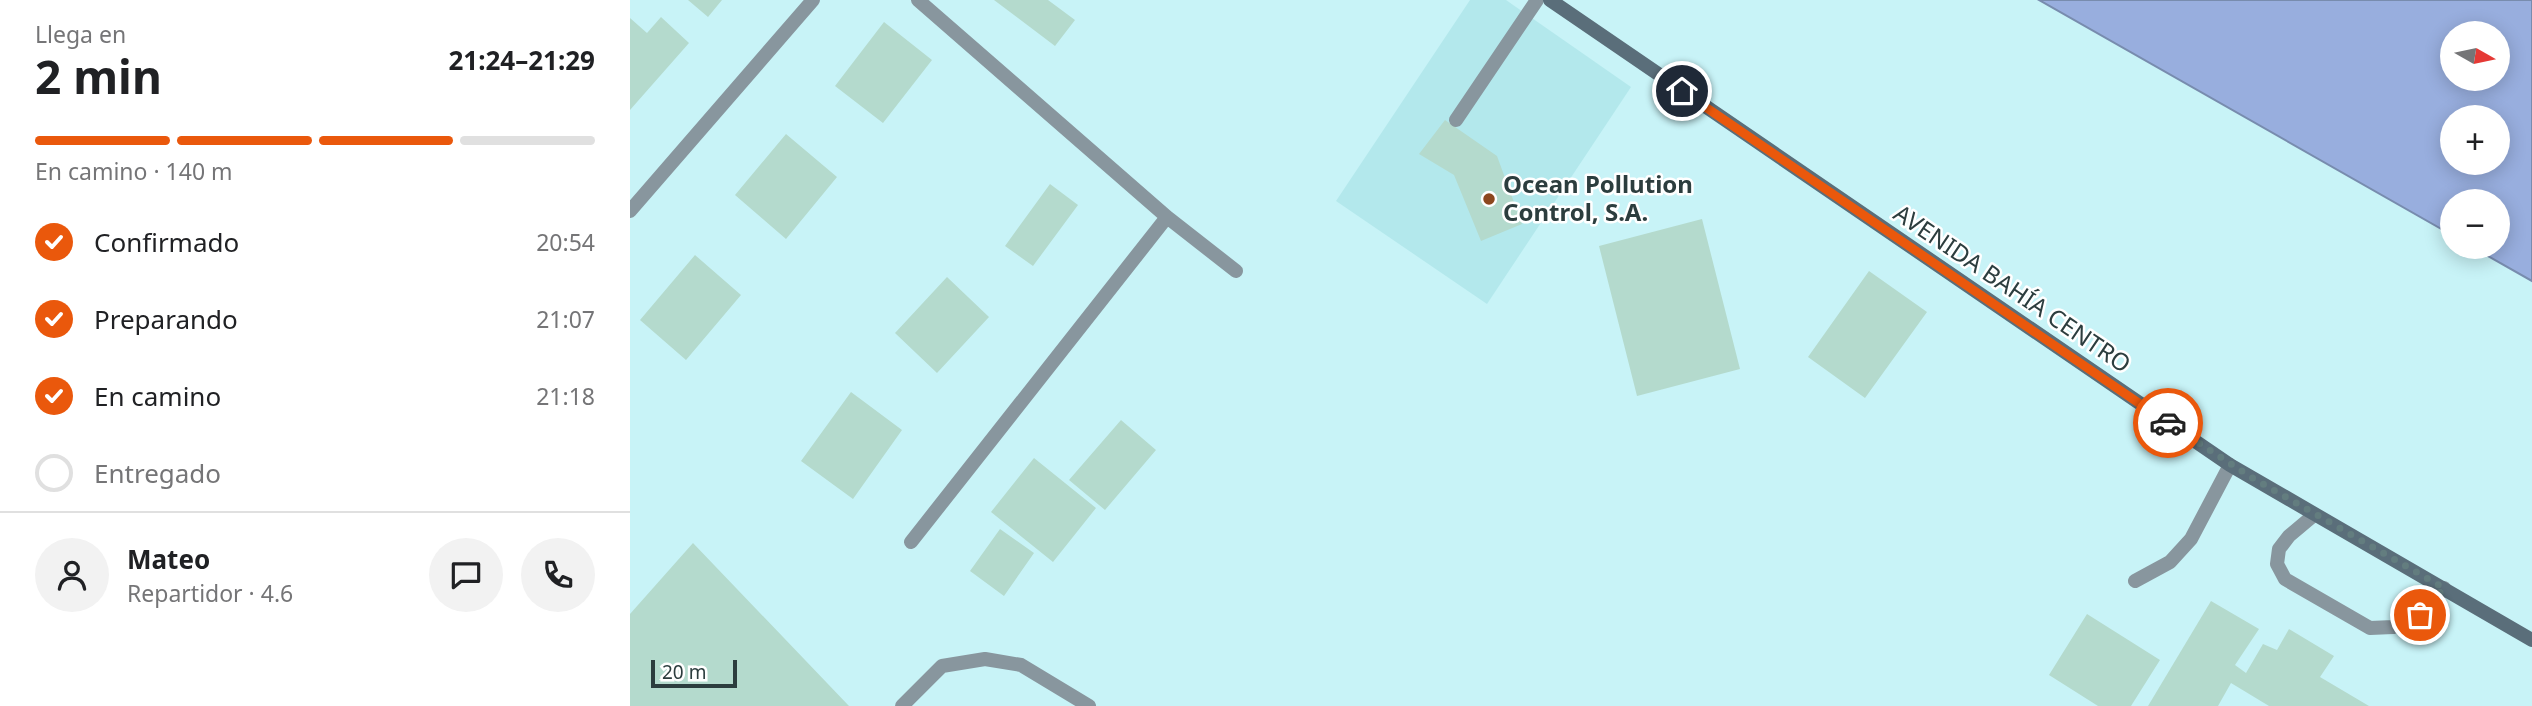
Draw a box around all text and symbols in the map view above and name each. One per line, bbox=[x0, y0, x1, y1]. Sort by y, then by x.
text: Llega en bbox=[35, 18, 126, 50]
north arrow bbox=[2440, 21, 2510, 91]
map controls bbox=[2440, 21, 2510, 259]
text: 21:24–21:29 bbox=[448, 42, 595, 78]
text: 2 min bbox=[35, 45, 162, 107]
pin bbox=[1652, 61, 1712, 121]
icon: home bbox=[1663, 72, 1701, 110]
button: + bbox=[2440, 105, 2510, 175]
text: En camino · 140 m bbox=[35, 155, 233, 187]
place label: Ocean Pollution Control, S.A. bbox=[1503, 167, 1693, 228]
button: − bbox=[2440, 189, 2510, 259]
marker: Ocean Pollution Control, S.A. bbox=[1481, 191, 1497, 207]
street label: AVENIDA BAHÍA CENTRO bbox=[1888, 196, 2138, 380]
icon: check bbox=[35, 223, 73, 261]
text: Confirmado bbox=[94, 224, 239, 260]
text: 20:54 bbox=[536, 226, 595, 258]
icon: check bbox=[35, 300, 73, 338]
text: Preparando bbox=[94, 301, 238, 337]
text: 21:07 bbox=[536, 303, 595, 335]
icon: check bbox=[35, 377, 73, 415]
text: En camino bbox=[94, 378, 221, 414]
text: 21:18 bbox=[536, 380, 595, 412]
courier bbox=[2133, 388, 2203, 458]
icon: car bbox=[2149, 404, 2187, 442]
text: Entregado bbox=[94, 455, 221, 491]
button: person bbox=[35, 538, 109, 612]
button: chat bbox=[429, 538, 503, 612]
button: phone bbox=[521, 538, 595, 612]
text: Mateo bbox=[127, 541, 210, 577]
text: Repartidor · 4.6 bbox=[127, 577, 293, 609]
pin bbox=[2390, 585, 2450, 645]
icon: bag bbox=[2401, 596, 2439, 634]
scale bar bbox=[651, 657, 737, 689]
text: 20 m bbox=[662, 659, 706, 685]

